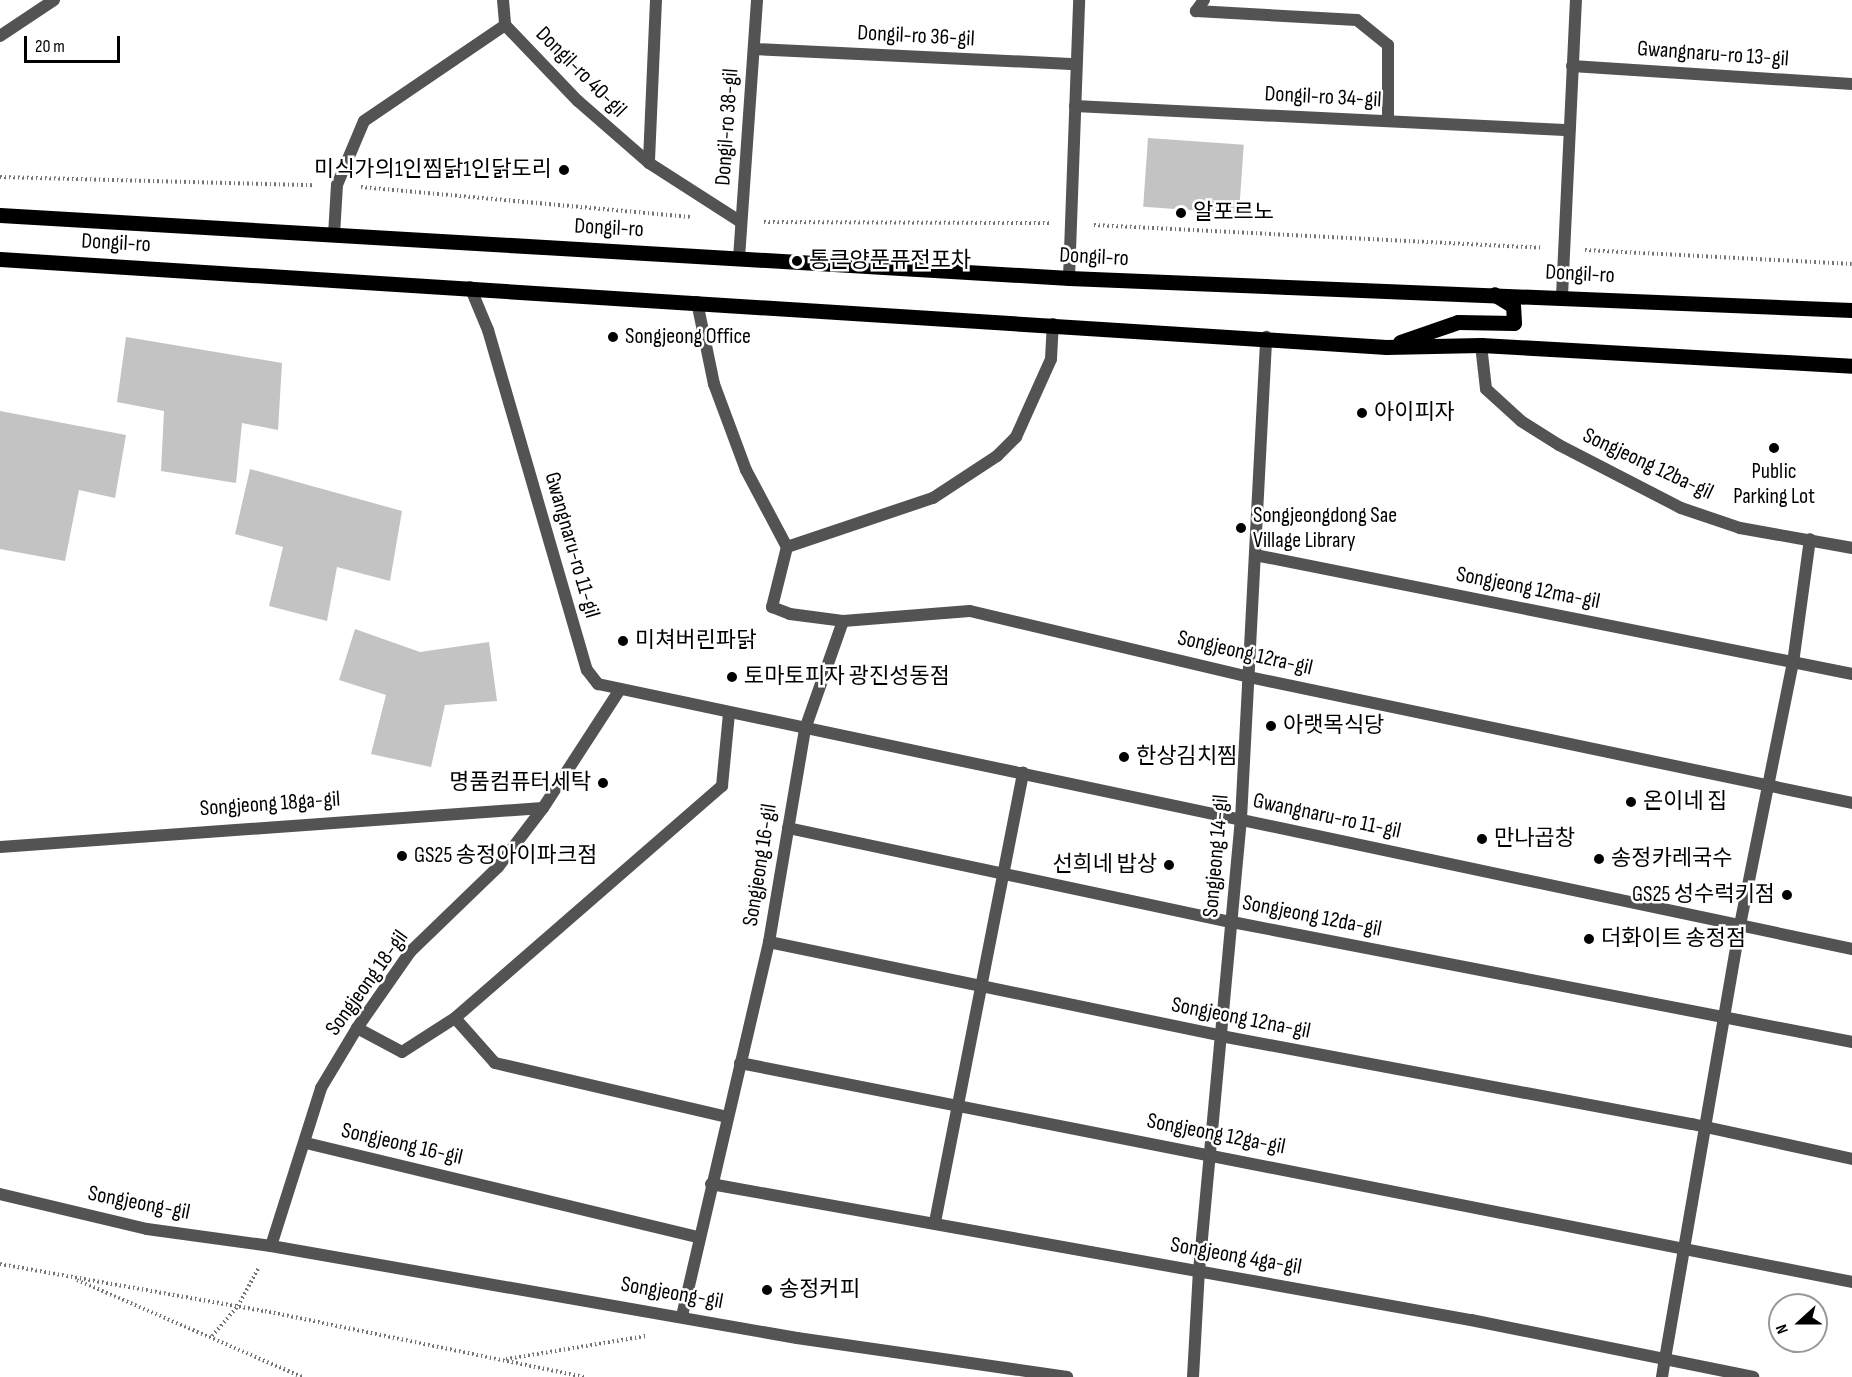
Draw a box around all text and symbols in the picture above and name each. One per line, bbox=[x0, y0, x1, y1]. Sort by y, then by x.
street label: Dongil-ro 36-gil bbox=[857, 20, 975, 52]
street label: Dongil-ro 40-gil bbox=[530, 21, 632, 123]
scale bar bbox=[27, 24, 123, 62]
text: 20 m bbox=[35, 36, 65, 57]
street label: Gwangnaru-ro 13-gil bbox=[1636, 36, 1790, 72]
street label: Dongil-ro 38-gil bbox=[710, 68, 744, 186]
street label: Dongil-ro 34-gil bbox=[1264, 81, 1382, 113]
place label: 미식가의1인찜닭1인닭도리 bbox=[314, 157, 552, 183]
marker: 미식가의1인찜닭1인닭도리 bbox=[557, 163, 571, 177]
place label: 알포르노 bbox=[1193, 200, 1274, 226]
marker: 알포르노 bbox=[1174, 206, 1188, 220]
street label: Dongil-ro bbox=[574, 213, 644, 243]
street label: Dongil-ro bbox=[81, 228, 151, 258]
street label: Dongil-ro bbox=[1059, 242, 1129, 272]
place label: 통큰양푼퓨전포차 bbox=[809, 248, 971, 274]
marker: 통큰양푼퓨전포차 bbox=[790, 254, 804, 268]
street label: Dongil-ro bbox=[1545, 259, 1615, 289]
place label: Songjeong Office bbox=[625, 324, 751, 350]
marker: Songjeong Office bbox=[606, 330, 620, 344]
place label: 아이피자 bbox=[1374, 400, 1455, 426]
marker: 아이피자 bbox=[1355, 406, 1369, 420]
street label: Songjeong 12ba-gil bbox=[1579, 422, 1717, 506]
marker: Public Parking Lot bbox=[1767, 441, 1781, 455]
place label: Public Parking Lot bbox=[1733, 458, 1815, 510]
street label: Gwangnaru-ro 11-gil bbox=[539, 469, 605, 621]
place label: Songjeongdong Sae Village Library bbox=[1253, 502, 1397, 554]
marker: Songjeongdong Sae Village Library bbox=[1234, 521, 1248, 535]
street label: Songjeong 12ma-gil bbox=[1454, 561, 1602, 615]
street label: Songjeong 12ra-gil bbox=[1175, 625, 1315, 681]
place label: 미쳐버린파닭 bbox=[635, 628, 756, 654]
marker: 미쳐버린파닭 bbox=[616, 634, 630, 648]
place label: 토마토피자 광진성동점 bbox=[744, 664, 950, 690]
marker: 토마토피자 광진성동점 bbox=[725, 670, 739, 684]
place label: 아랫목식당 bbox=[1283, 713, 1384, 739]
marker: 아랫목식당 bbox=[1264, 719, 1278, 733]
place label: 한상김치찜 bbox=[1136, 744, 1237, 770]
marker: 한상김치찜 bbox=[1117, 750, 1131, 764]
place label: 명품컴퓨터세탁 bbox=[449, 770, 591, 796]
marker: 명품컴퓨터세탁 bbox=[596, 776, 610, 790]
street label: Songjeong 18ga-gil bbox=[199, 786, 341, 822]
street label: Gwangnaru-ro 11-gil bbox=[1251, 787, 1403, 845]
place label: 온이네 집 bbox=[1643, 789, 1727, 815]
street label: Songjeong 14-gil bbox=[1197, 793, 1235, 919]
marker: 온이네 집 bbox=[1624, 795, 1638, 809]
street label: Songjeong 16-gil bbox=[737, 802, 783, 928]
place label: 만나곱창 bbox=[1494, 826, 1575, 852]
marker: 만나곱창 bbox=[1475, 832, 1489, 846]
place label: GS25 송정아이파크점 bbox=[414, 843, 597, 869]
place label: 송정카레국수 bbox=[1611, 846, 1732, 872]
marker: GS25 송정아이파크점 bbox=[395, 849, 409, 863]
place label: 선희네 밥상 bbox=[1052, 852, 1157, 878]
marker: 송정카레국수 bbox=[1592, 852, 1606, 866]
marker: 선희네 밥상 bbox=[1162, 858, 1176, 872]
place label: GS25 성수럭키점 bbox=[1632, 882, 1775, 908]
marker: GS25 성수럭키점 bbox=[1780, 888, 1794, 902]
street label: Songjeong 12da-gil bbox=[1240, 890, 1384, 942]
street label: Songjeong 18-gil bbox=[320, 925, 414, 1041]
place label: 더화이트 송정점 bbox=[1601, 926, 1746, 952]
marker: 더화이트 송정점 bbox=[1582, 932, 1596, 946]
street label: Songjeong 12na-gil bbox=[1169, 992, 1313, 1044]
street label: Songjeong 12ga-gil bbox=[1145, 1108, 1287, 1160]
street label: Songjeong 16-gil bbox=[339, 1117, 465, 1171]
street label: Songjeong-gil bbox=[86, 1180, 192, 1226]
street label: Songjeong 4ga-gil bbox=[1168, 1231, 1304, 1281]
street label: Songjeong-gil bbox=[619, 1271, 725, 1315]
place label: 송정커피 bbox=[779, 1277, 860, 1303]
marker: 송정커피 bbox=[760, 1283, 774, 1297]
north arrow bbox=[1768, 1293, 1828, 1353]
text: N bbox=[1772, 1322, 1793, 1336]

